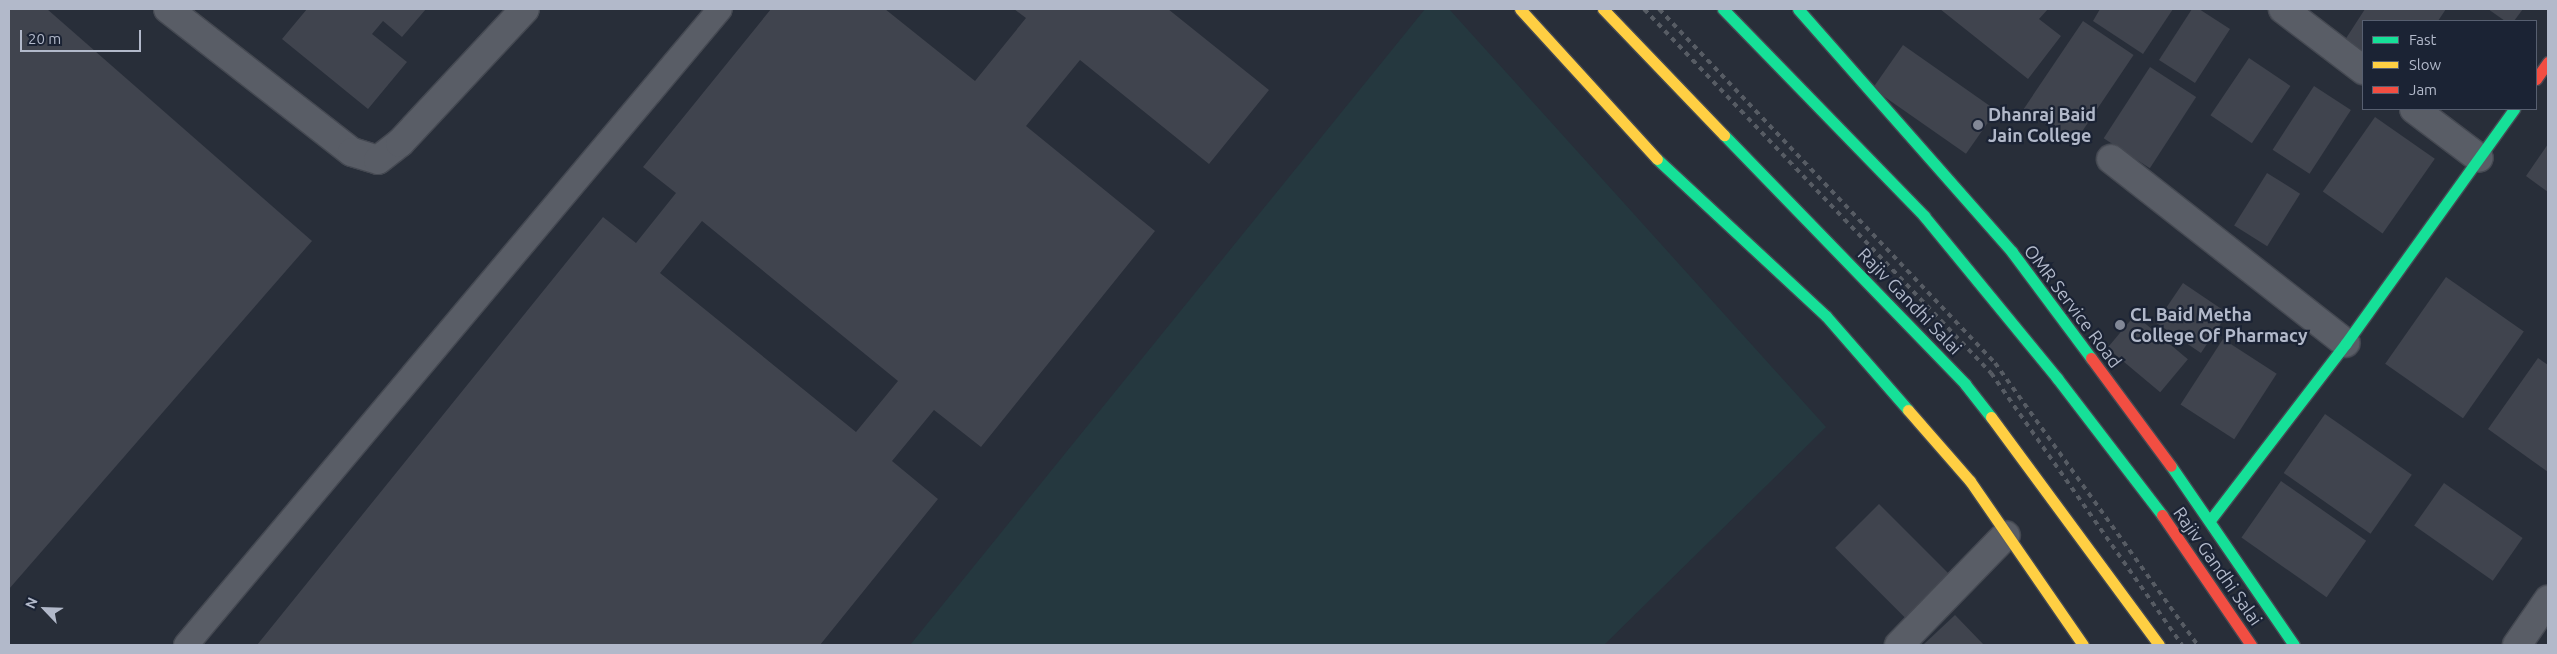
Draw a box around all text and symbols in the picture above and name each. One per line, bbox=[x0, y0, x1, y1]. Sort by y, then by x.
scale bar bbox=[22, 20, 144, 52]
legend bbox=[2362, 20, 2537, 110]
text: 20 m bbox=[28, 30, 61, 47]
text: Fast bbox=[2409, 31, 2436, 48]
text: Slow bbox=[2409, 56, 2441, 73]
text: Jam bbox=[2409, 81, 2437, 98]
place label: Dhanraj Baid Jain College bbox=[1988, 104, 2096, 146]
marker: Dhanraj Baid Jain College bbox=[1972, 119, 1984, 131]
street label: OMR Service Road bbox=[2020, 240, 2126, 372]
street label: Rajiv Gandhi Salai bbox=[1854, 243, 1966, 359]
place label: CL Baid Metha College Of Pharmacy bbox=[2130, 304, 2307, 346]
marker: CL Baid Metha College Of Pharmacy bbox=[2114, 319, 2126, 331]
street label: Rajiv Gandhi Salai bbox=[2169, 503, 2267, 629]
north arrow bbox=[20, 584, 70, 634]
text: N bbox=[22, 595, 41, 611]

